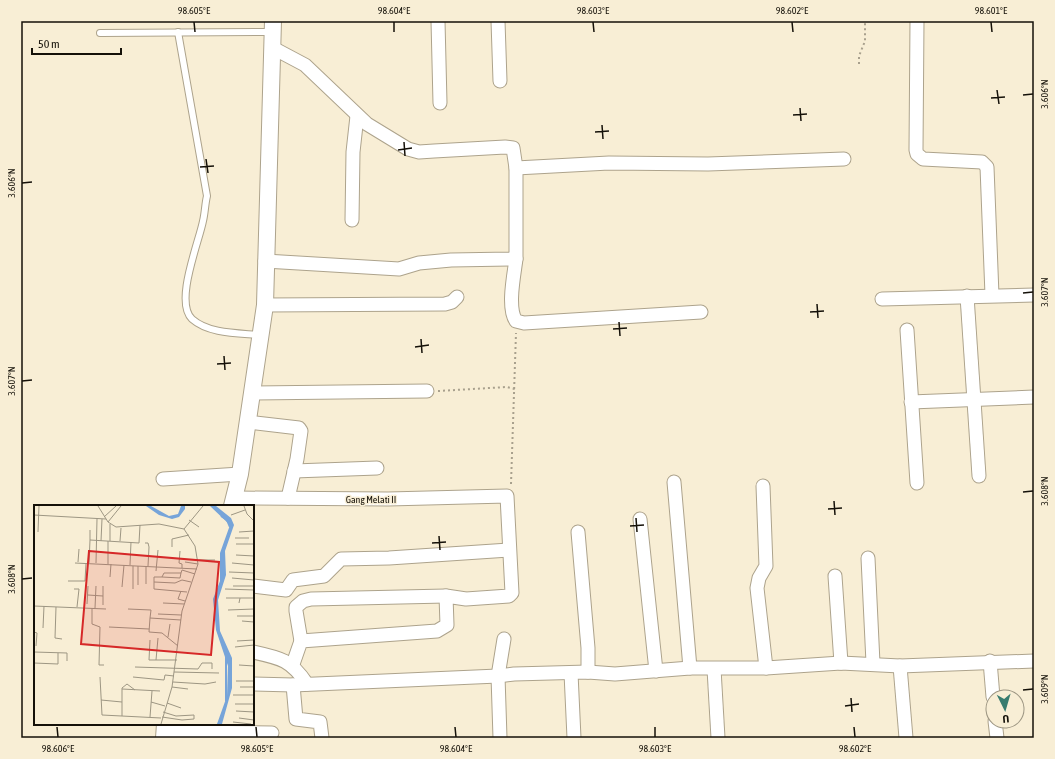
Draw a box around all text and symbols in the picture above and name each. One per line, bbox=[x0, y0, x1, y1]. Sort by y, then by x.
text: 98.605°E bbox=[178, 5, 211, 16]
text: 98.604°E bbox=[378, 5, 411, 16]
text: 98.603°E bbox=[577, 5, 610, 16]
text: 98.602°E bbox=[776, 5, 809, 16]
text: 98.601°E bbox=[975, 5, 1008, 16]
scale bar bbox=[32, 30, 121, 56]
text: 50 m bbox=[38, 37, 60, 51]
text: 3.606°N bbox=[1039, 79, 1050, 109]
text: 3.606°N bbox=[6, 168, 17, 198]
text: 3.607°N bbox=[1039, 277, 1050, 307]
text: 3.607°N bbox=[6, 366, 17, 396]
text: 3.608°N bbox=[1039, 476, 1050, 506]
street label: Gang Melati II bbox=[346, 494, 396, 505]
inset map bbox=[34, 505, 254, 725]
text: 3.608°N bbox=[6, 564, 17, 594]
text: 3.609°N bbox=[1039, 674, 1050, 704]
north arrow bbox=[985, 689, 1025, 729]
text: U bbox=[1002, 713, 1010, 725]
text: 98.606°E bbox=[42, 743, 75, 754]
text: 98.605°E bbox=[241, 743, 274, 754]
text: 98.604°E bbox=[440, 743, 473, 754]
text: 98.603°E bbox=[639, 743, 672, 754]
text: 98.602°E bbox=[839, 743, 872, 754]

